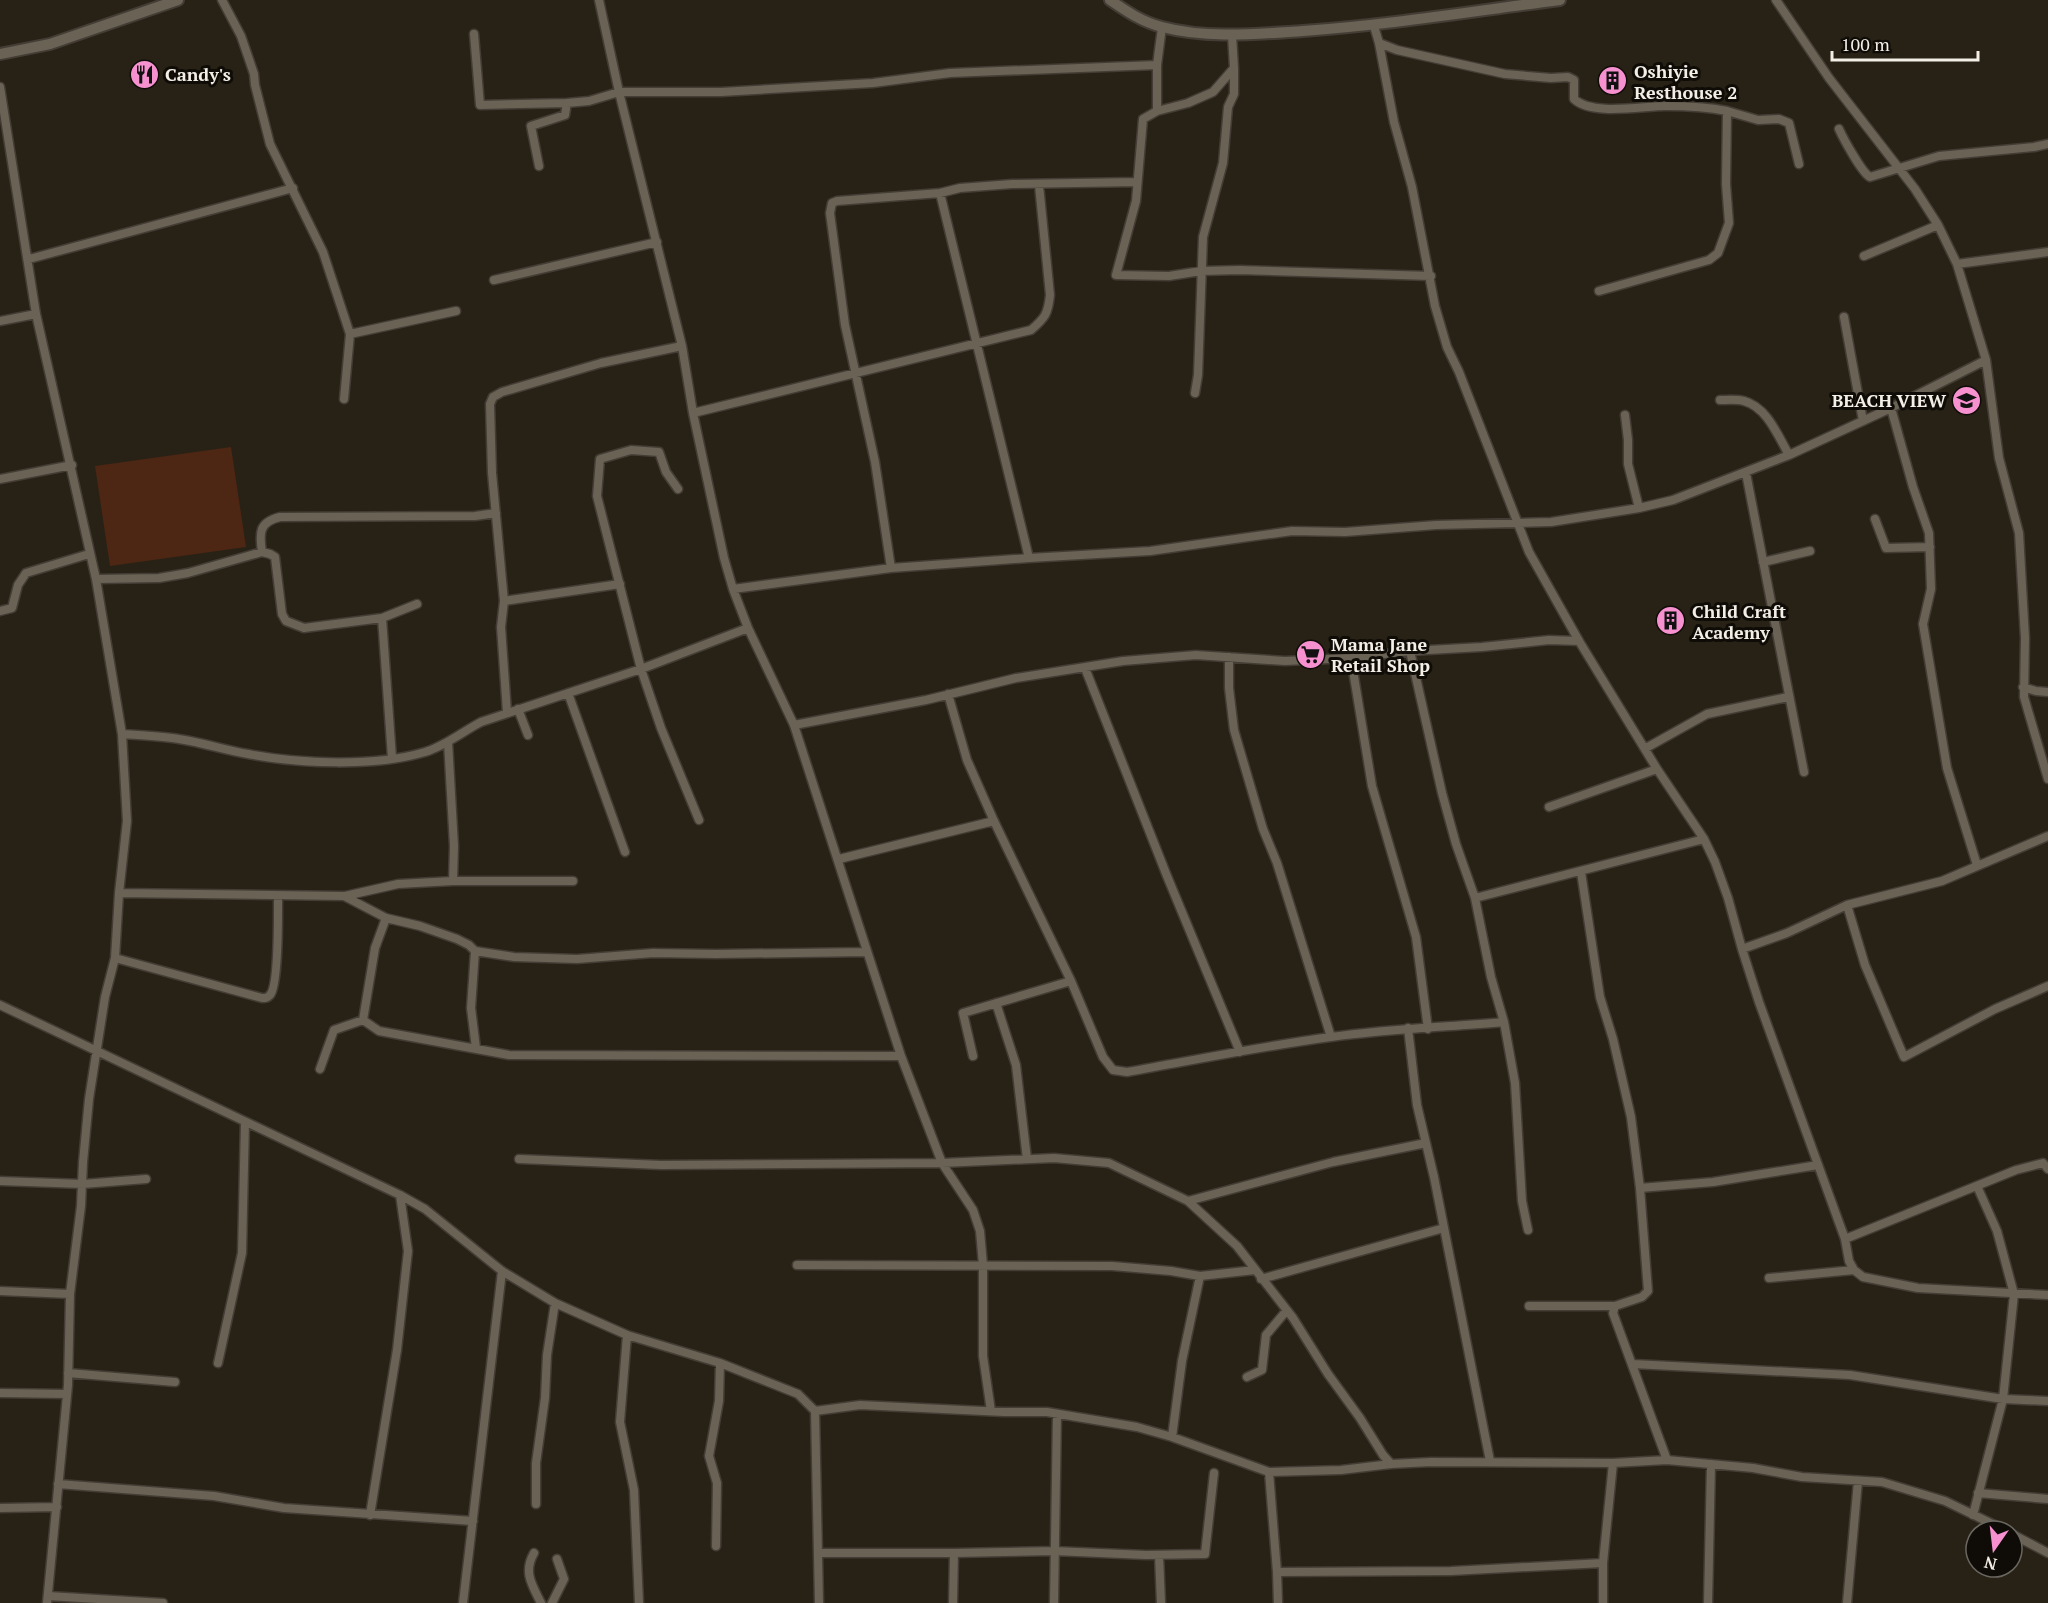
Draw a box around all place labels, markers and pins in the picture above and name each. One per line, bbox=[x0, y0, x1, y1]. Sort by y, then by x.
restaurant icon: Candy's bbox=[128, 58, 160, 90]
place label: Oshiyie Resthouse 2 bbox=[1634, 59, 1737, 104]
place label: Candy's bbox=[165, 62, 231, 86]
building icon: Oshiyie Resthouse 2 bbox=[1597, 65, 1629, 97]
school or university icon: BEACH VIEW bbox=[1951, 384, 1983, 416]
place label: BEACH VIEW bbox=[1832, 388, 1946, 412]
place label: Child Craft Academy bbox=[1692, 599, 1786, 644]
building icon: Child Craft Academy bbox=[1655, 605, 1687, 637]
place label: Mama Jane Retail Shop bbox=[1331, 632, 1430, 677]
supermarket icon: Mama Jane Retail Shop bbox=[1294, 638, 1326, 670]

